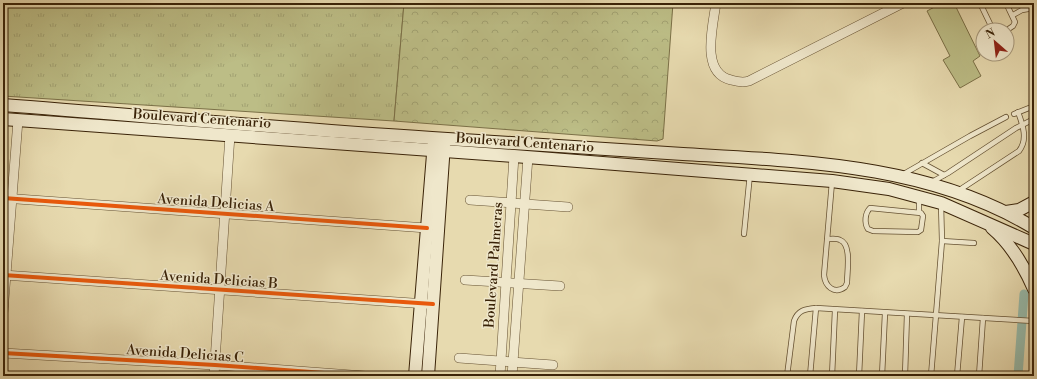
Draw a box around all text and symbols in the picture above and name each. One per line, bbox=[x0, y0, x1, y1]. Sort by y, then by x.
north arrow bbox=[975, 22, 1015, 62]
text: N bbox=[984, 26, 998, 42]
street label: Boulevard Centenario bbox=[131, 105, 272, 133]
street label: Boulevard Centenario bbox=[454, 129, 595, 157]
street label: Avenida Delicias A bbox=[156, 190, 276, 216]
street label: Boulevard Palmeras bbox=[481, 201, 507, 330]
street label: Avenida Delicias B bbox=[158, 267, 278, 293]
street label: Avenida Delicias C bbox=[125, 341, 244, 367]

